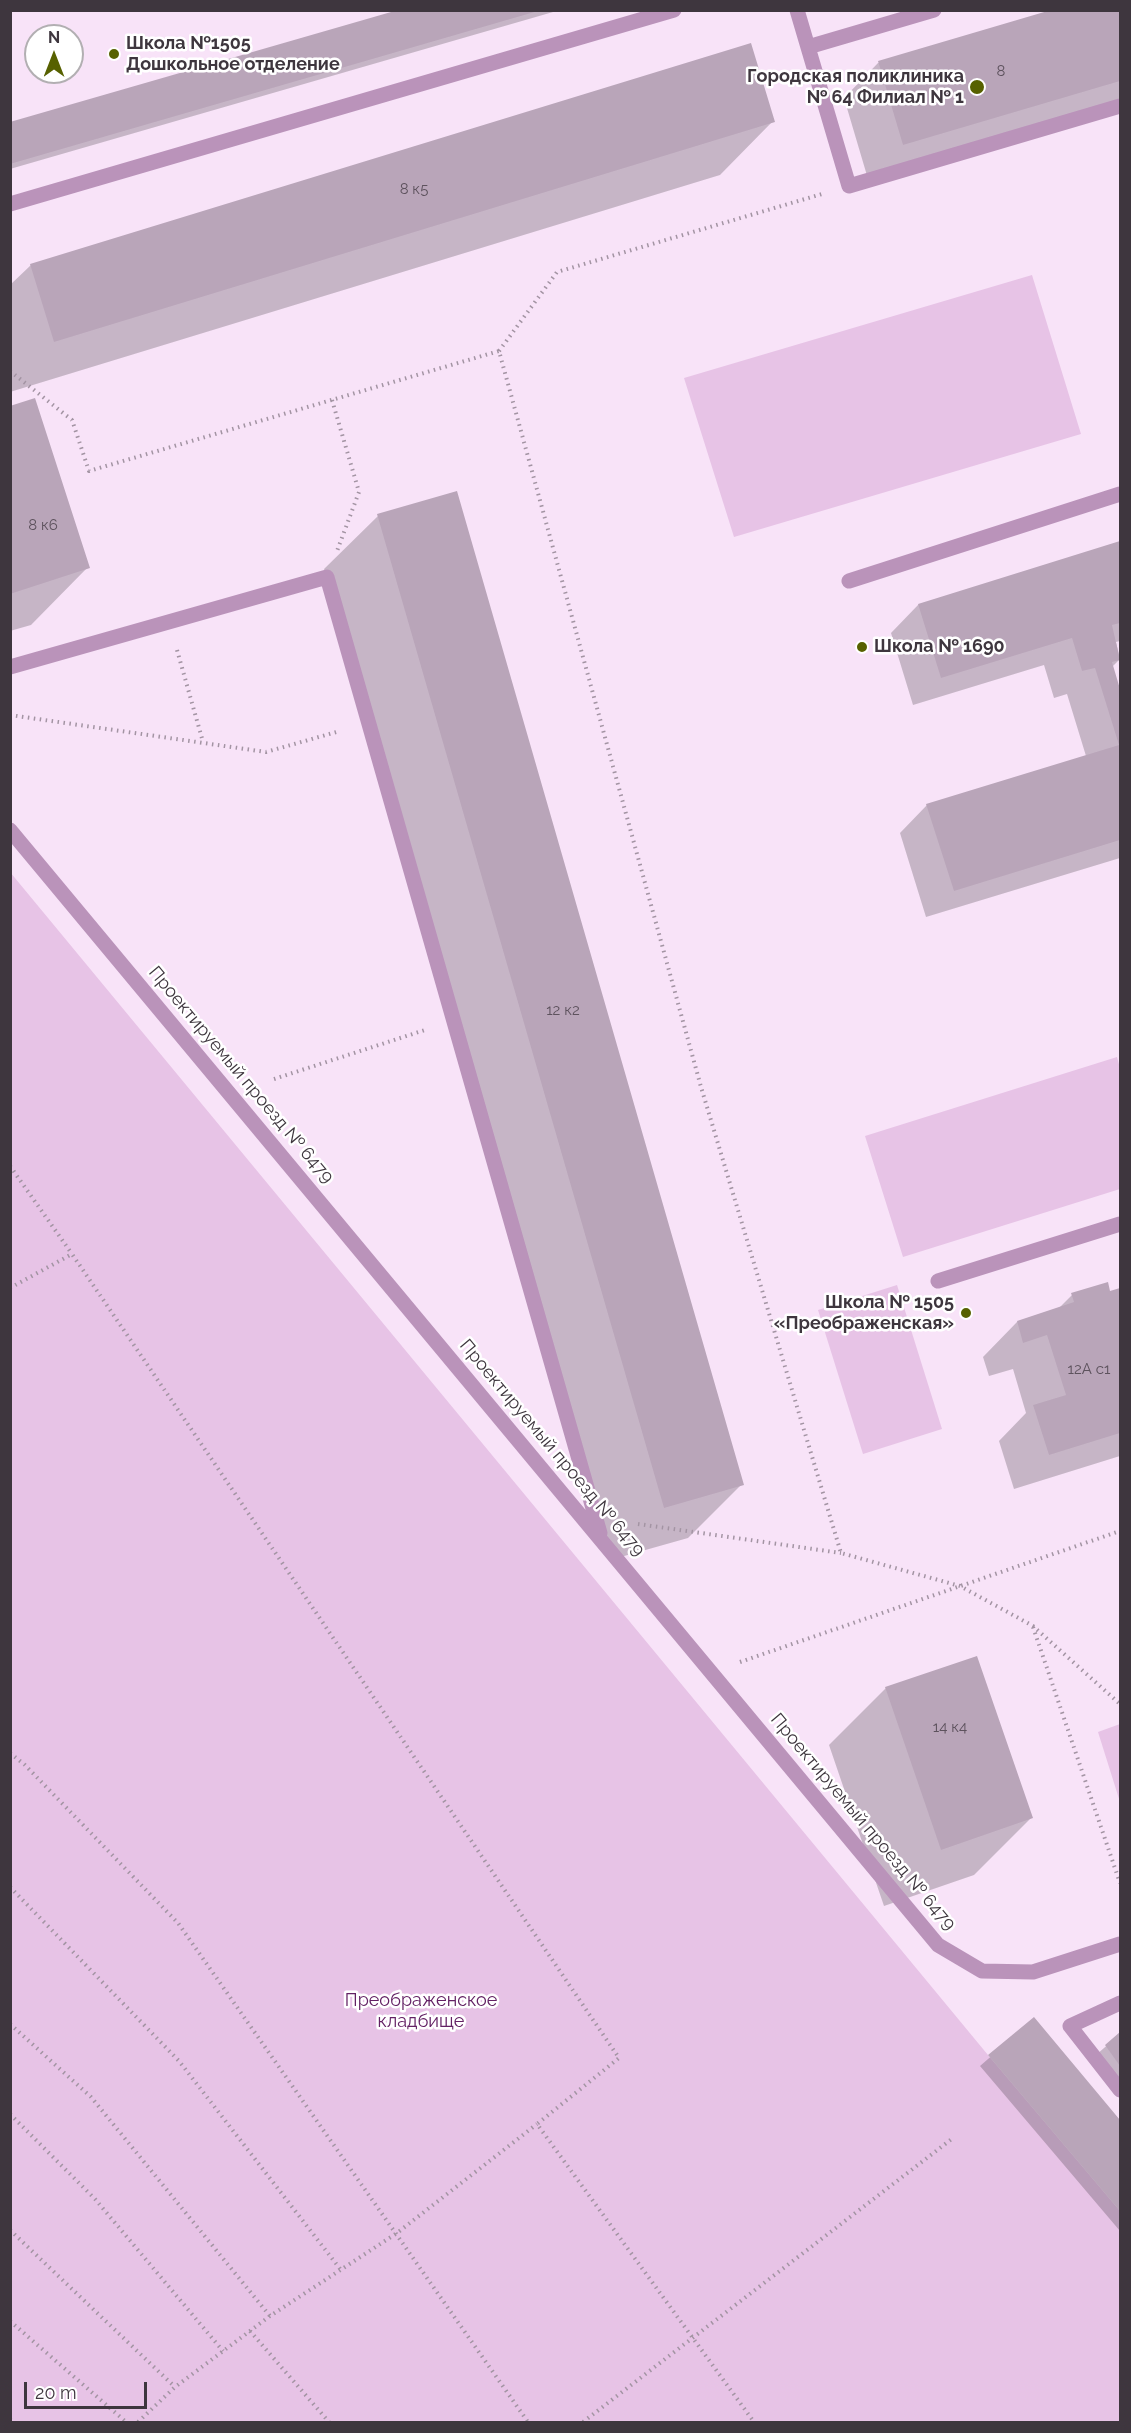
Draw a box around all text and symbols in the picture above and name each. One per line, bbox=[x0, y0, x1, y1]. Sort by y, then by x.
north arrow bbox=[24, 24, 84, 84]
text: N bbox=[48, 28, 60, 47]
place label: Школа №1505 Дошкольное отделение bbox=[126, 33, 340, 76]
marker: Школа №1505 Дошкольное отделение bbox=[107, 47, 121, 61]
house number: 8 bbox=[997, 62, 1005, 80]
place label: Городская поликлиника № 64 Филиал № 1 bbox=[747, 66, 964, 109]
marker: Городская поликлиника № 64 Филиал № 1 bbox=[968, 78, 986, 96]
house number: 8 к5 bbox=[400, 180, 428, 198]
house number: 8 к6 bbox=[28, 516, 58, 534]
place label: Школа № 1690 bbox=[874, 636, 1005, 658]
marker: Школа № 1690 bbox=[855, 640, 869, 654]
street label: Проектируемый проезд № 6479 bbox=[144, 962, 338, 1188]
house number: 12 к2 bbox=[546, 1001, 580, 1019]
place label: Школа № 1505 «Преображенская» bbox=[774, 1292, 954, 1334]
marker: Школа № 1505 «Преображенская» bbox=[959, 1306, 973, 1320]
street label: Проектируемый проезд № 6479 bbox=[455, 1335, 649, 1561]
house number: 12А с1 bbox=[1068, 1360, 1110, 1378]
street label: Проектируемый проезд № 6479 bbox=[766, 1709, 960, 1935]
house number: 14 к4 bbox=[933, 1718, 967, 1736]
park label: Преображенское кладбище bbox=[345, 1990, 497, 2032]
scale bar bbox=[27, 2370, 150, 2408]
text: 20 m bbox=[35, 2382, 77, 2403]

